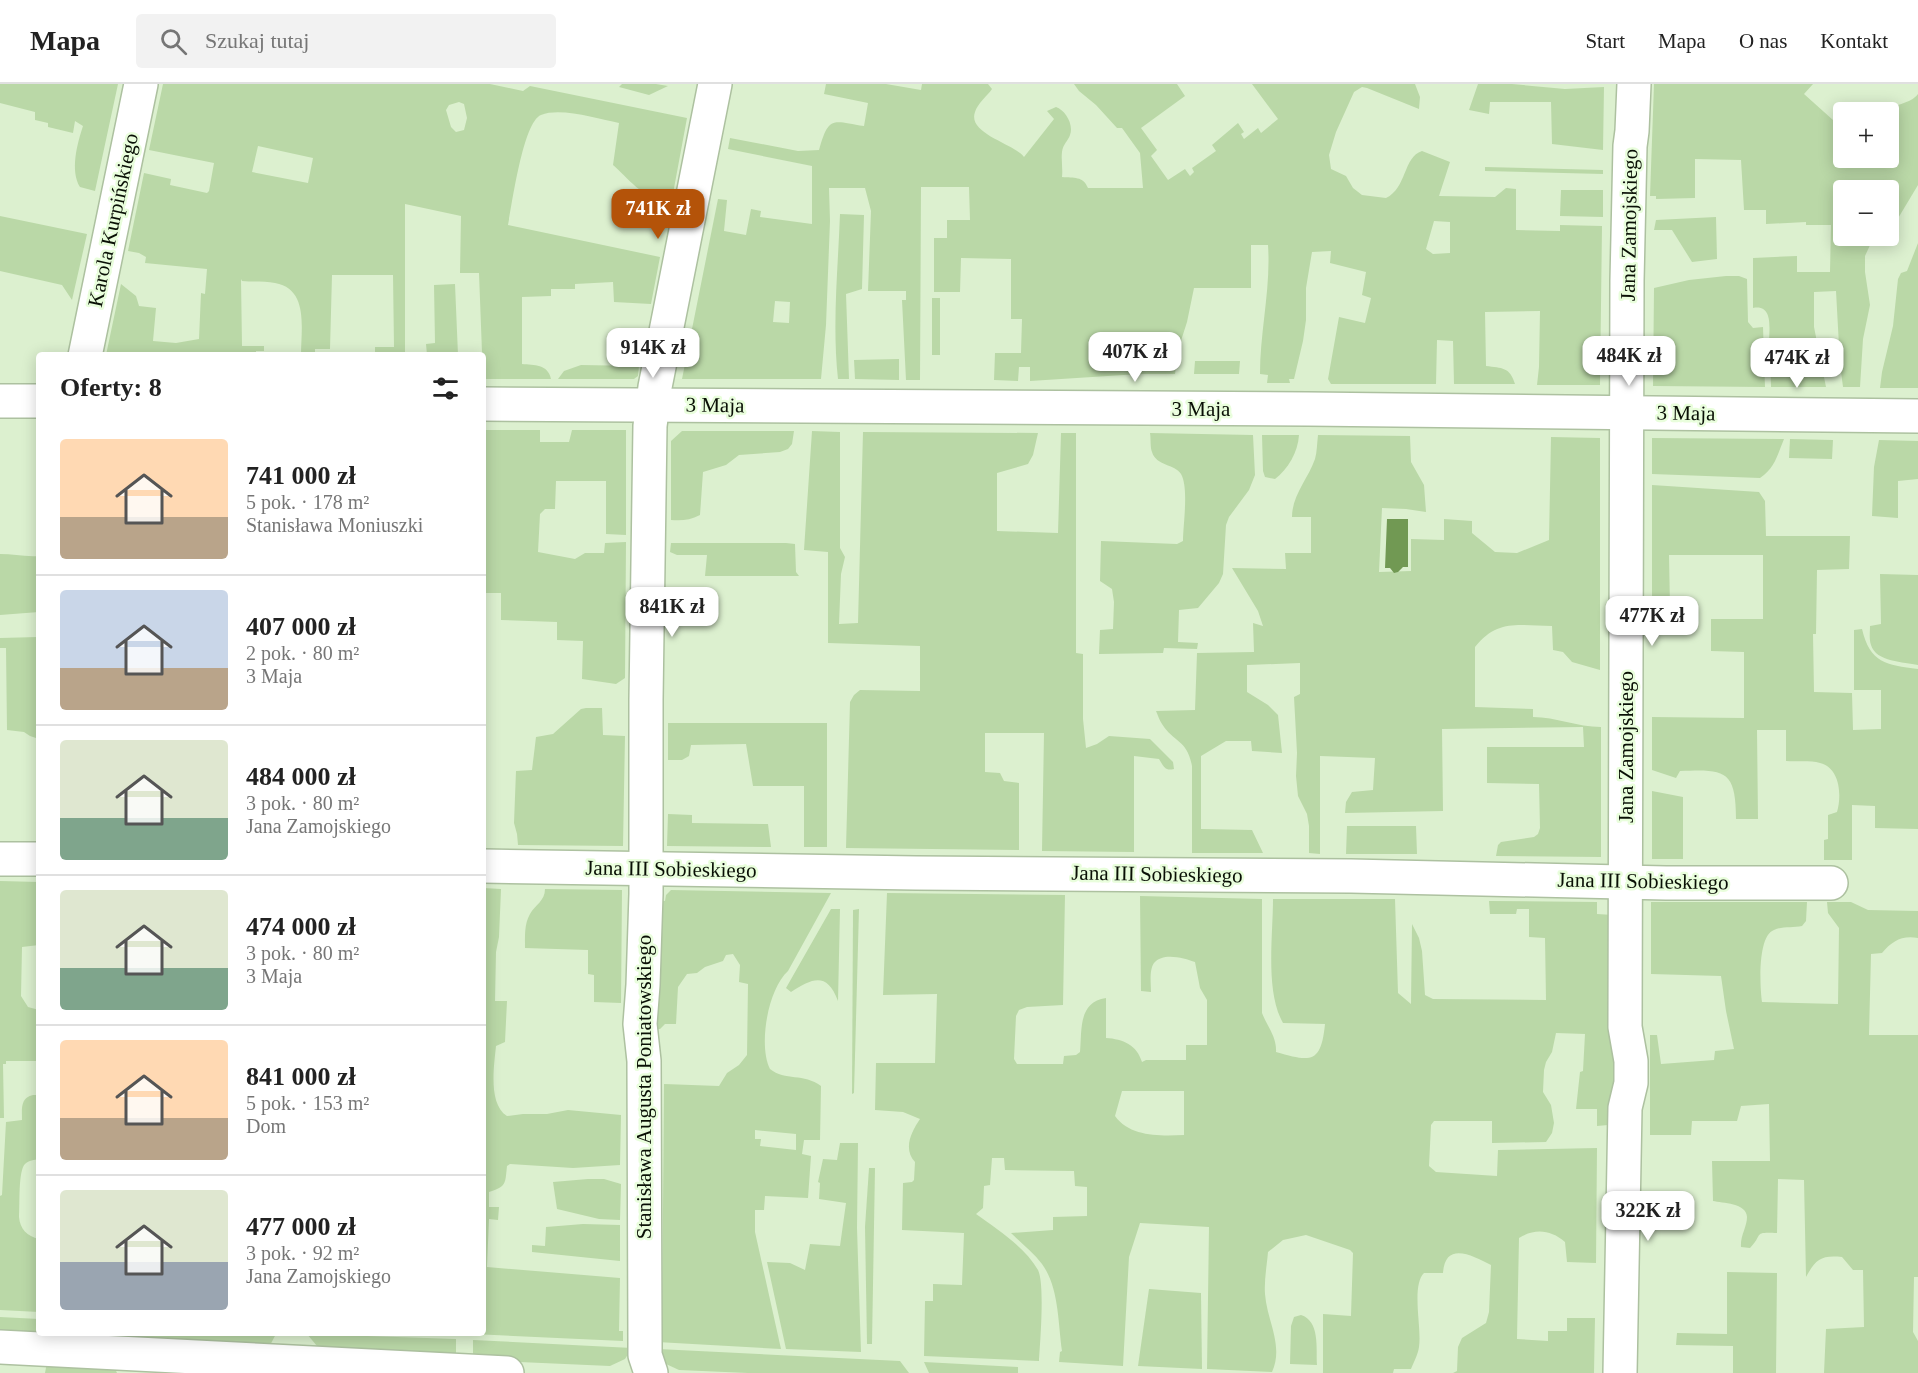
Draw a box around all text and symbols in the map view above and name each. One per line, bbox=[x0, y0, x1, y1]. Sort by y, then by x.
search box bbox=[136, 14, 556, 68]
text: Mapa bbox=[30, 25, 100, 56]
icon: search bbox=[157, 25, 190, 58]
text: Szukaj tutaj bbox=[205, 28, 309, 53]
text: Start bbox=[1585, 29, 1625, 53]
text: Mapa bbox=[1658, 29, 1706, 53]
text: O nas bbox=[1739, 29, 1787, 53]
text: Kontakt bbox=[1820, 29, 1888, 53]
map controls bbox=[1833, 102, 1899, 246]
button: + bbox=[1833, 102, 1899, 168]
street label: Karola Kurpińskiego bbox=[83, 131, 143, 309]
street label: Jana Zamojskiego bbox=[1616, 149, 1642, 301]
button: − bbox=[1833, 180, 1899, 246]
pin: 741K zł bbox=[603, 189, 713, 240]
text: 741K zł bbox=[626, 197, 691, 219]
pin: 914K zł bbox=[598, 328, 708, 379]
pin: 407K zł bbox=[1080, 332, 1190, 383]
text: 914K zł bbox=[621, 336, 686, 358]
pin: 484K zł bbox=[1574, 336, 1684, 387]
pin: 474K zł bbox=[1742, 338, 1852, 389]
text: 407K zł bbox=[1103, 340, 1168, 362]
text: 484K zł bbox=[1597, 344, 1662, 366]
text: 474K zł bbox=[1765, 346, 1830, 368]
icon: filters bbox=[429, 372, 462, 405]
text: Oferty: 8 bbox=[60, 373, 162, 402]
street label: 3 Maja bbox=[685, 392, 745, 418]
street label: 3 Maja bbox=[1172, 397, 1231, 421]
street label: 3 Maja bbox=[1656, 400, 1716, 426]
text: 741 000 zł bbox=[246, 461, 356, 490]
icon: home bbox=[108, 463, 180, 535]
text: 5 pok. · 178 m² bbox=[246, 491, 369, 513]
text: Stanisława Moniuszki bbox=[246, 514, 423, 536]
pin: 841K zł bbox=[617, 587, 727, 638]
text: 841K zł bbox=[640, 595, 705, 617]
pin: 477K zł bbox=[1597, 596, 1707, 647]
text: 477K zł bbox=[1620, 604, 1685, 626]
text: 407 000 zł bbox=[246, 612, 356, 641]
icon: home bbox=[108, 614, 180, 686]
text: 2 pok. · 80 m² bbox=[246, 642, 359, 664]
text: 3 Maja bbox=[246, 665, 302, 687]
street label: Jana Zamojskiego bbox=[1614, 671, 1638, 823]
text: 484 000 zł bbox=[246, 762, 356, 791]
icon: home bbox=[108, 764, 180, 836]
text: 3 pok. · 80 m² bbox=[246, 792, 359, 814]
text: Jana Zamojskiego bbox=[246, 815, 391, 837]
street label: Jana III Sobieskiego bbox=[585, 856, 757, 882]
street label: Jana III Sobieskiego bbox=[1071, 861, 1243, 887]
street label: Jana III Sobieskiego bbox=[1557, 868, 1729, 894]
text: 474 000 zł bbox=[246, 912, 356, 941]
icon: home bbox=[108, 914, 180, 986]
street label: Stanisława Augusta Poniatowskiego bbox=[632, 935, 656, 1239]
text: 3 pok. · 80 m² bbox=[246, 942, 359, 964]
text: 3 Maja bbox=[246, 965, 302, 987]
text: 841 000 zł bbox=[246, 1062, 356, 1091]
icon: home bbox=[108, 1064, 180, 1136]
text: 5 pok. · 153 m² bbox=[246, 1092, 369, 1114]
text: Dom bbox=[246, 1115, 286, 1137]
pin: 322K zł bbox=[1593, 1191, 1703, 1242]
text: 322K zł bbox=[1616, 1199, 1681, 1221]
text: 477 000 zł bbox=[246, 1212, 356, 1241]
icon: home bbox=[108, 1214, 180, 1286]
text: 3 pok. · 92 m² bbox=[246, 1242, 359, 1264]
text: Jana Zamojskiego bbox=[246, 1265, 391, 1287]

